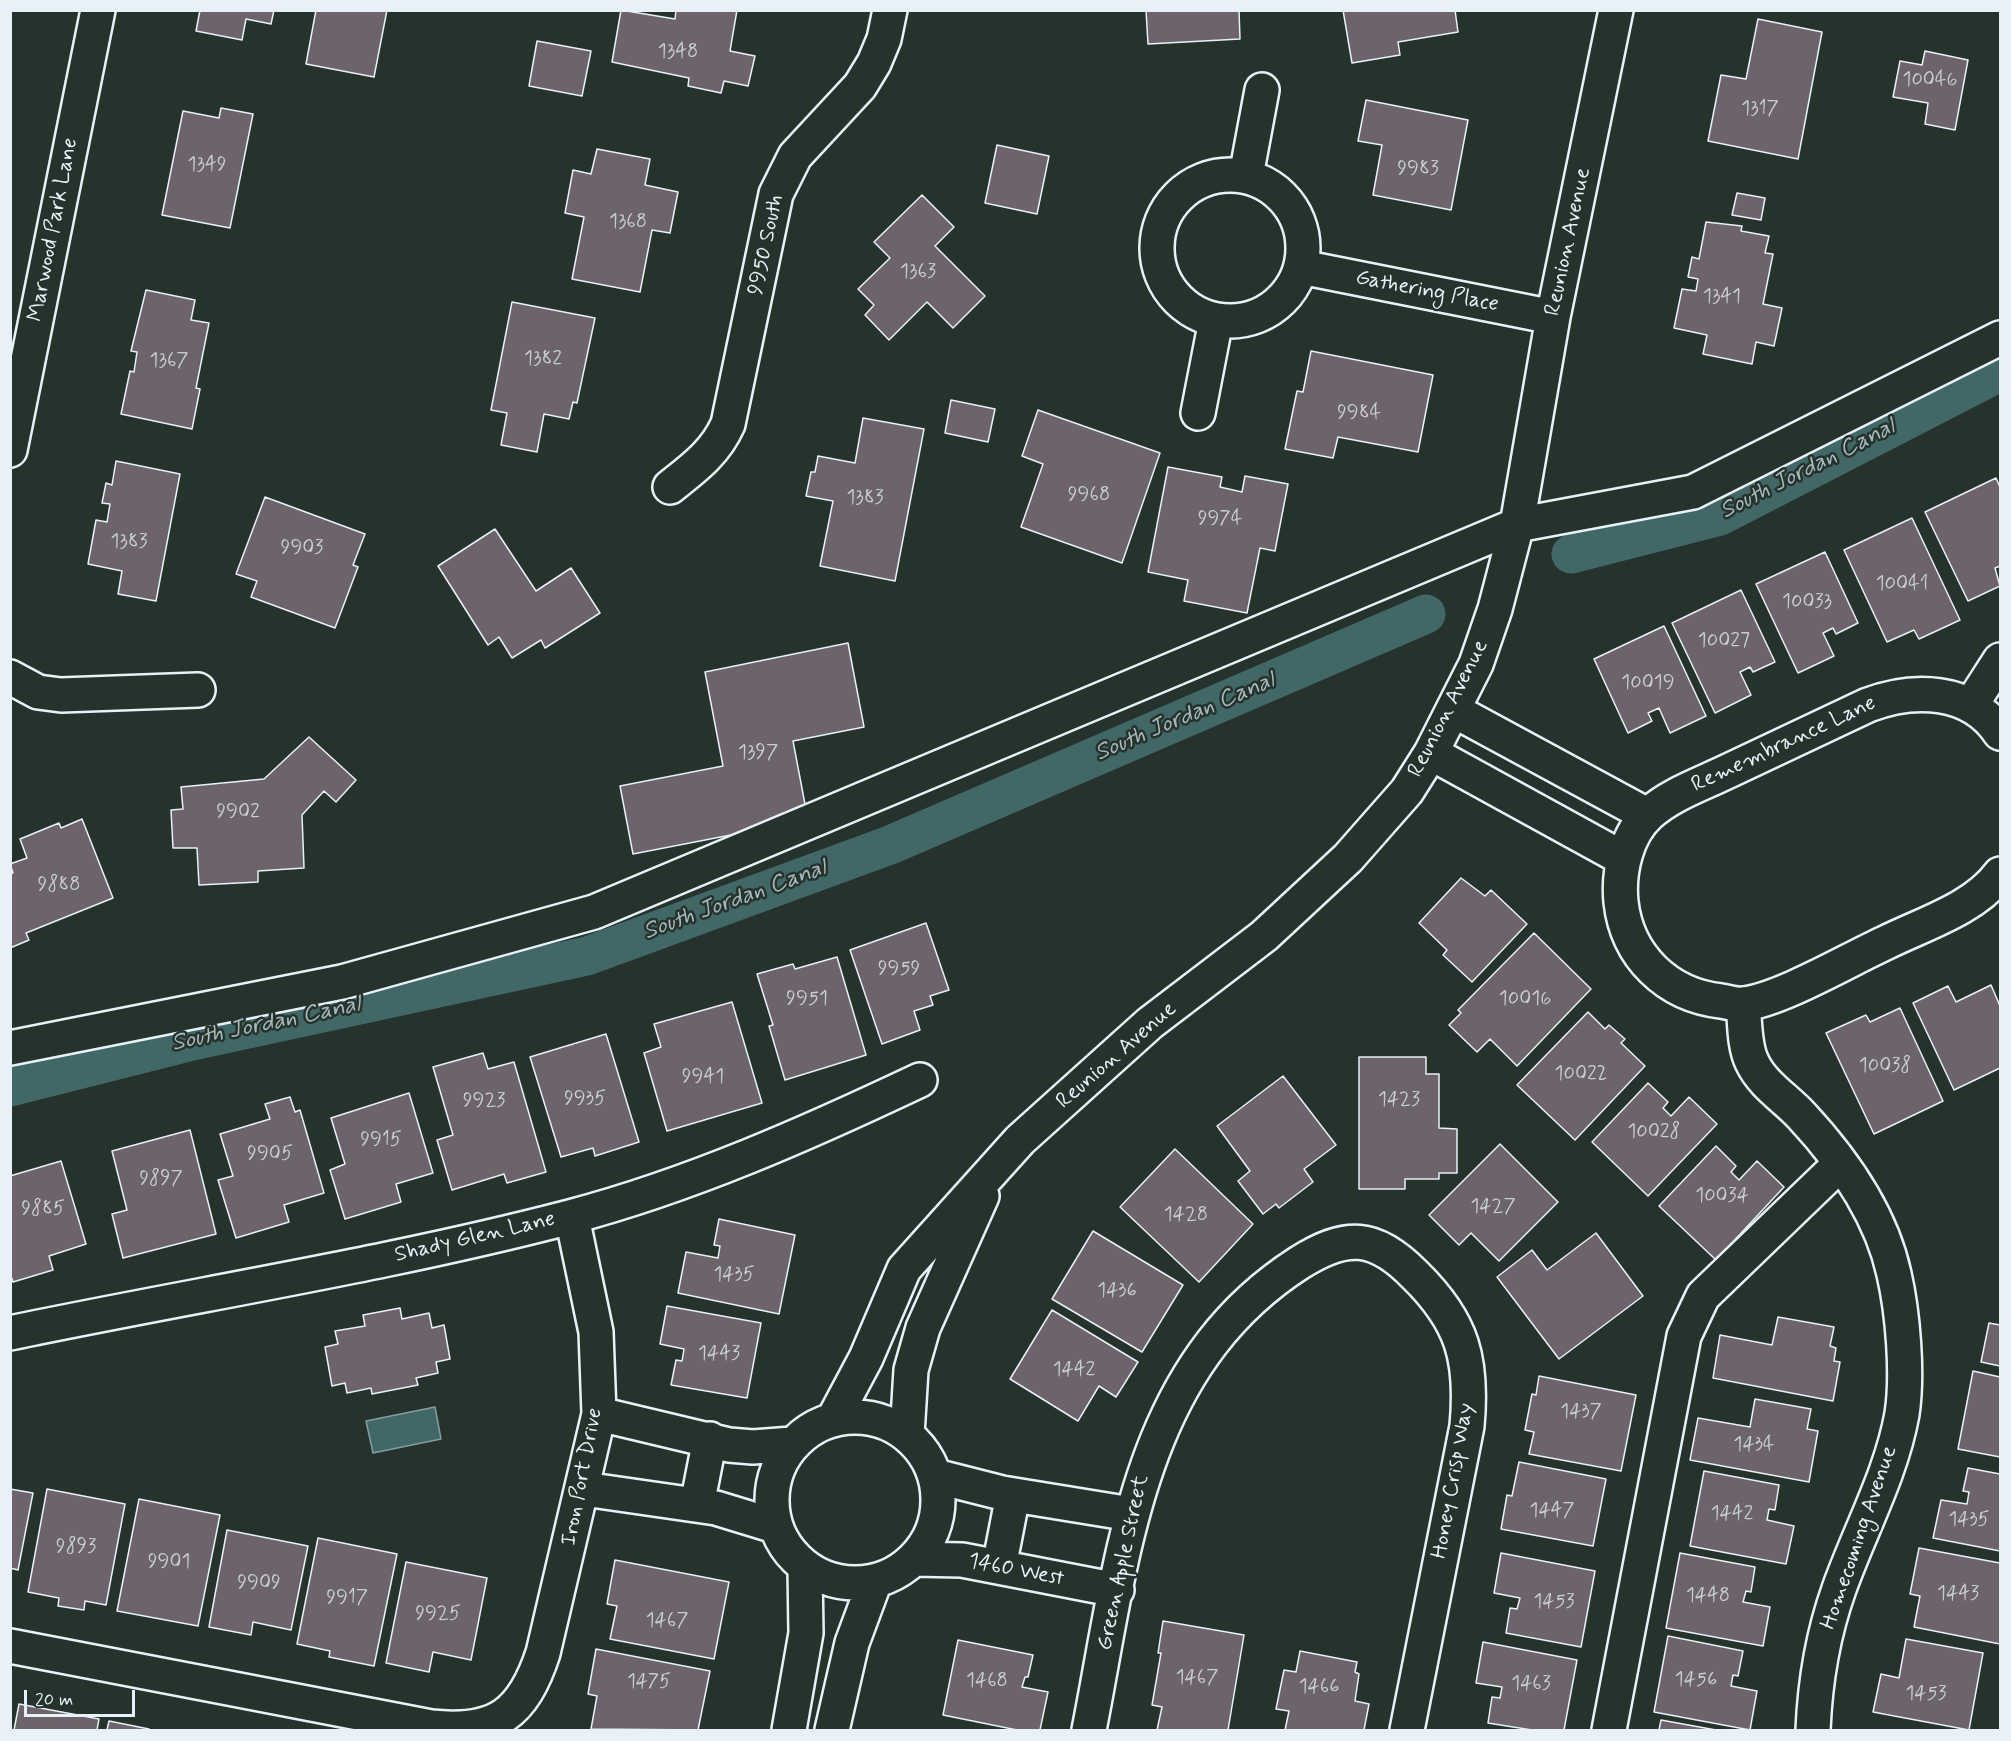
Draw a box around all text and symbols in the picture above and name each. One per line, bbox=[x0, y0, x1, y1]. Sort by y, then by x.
house number: 1348 bbox=[658, 41, 698, 65]
house number: 10046 bbox=[1902, 69, 1958, 93]
house number: 1317 bbox=[1741, 98, 1779, 122]
street label: Marwood Park Lane bbox=[23, 136, 85, 324]
house number: 1349 bbox=[188, 154, 226, 178]
house number: 9983 bbox=[1397, 158, 1439, 182]
street label: Reunion Avenue bbox=[1540, 166, 1598, 318]
street label: 9950 South bbox=[743, 192, 791, 298]
house number: 1368 bbox=[609, 211, 647, 235]
house number: 1363 bbox=[900, 261, 936, 285]
street label: Gathering Place bbox=[1353, 265, 1501, 319]
house number: 1341 bbox=[1703, 286, 1741, 310]
house number: 1382 bbox=[524, 348, 562, 372]
house number: 1367 bbox=[150, 350, 188, 374]
house number: 9984 bbox=[1337, 402, 1381, 426]
water label: South Jordan Canal bbox=[1716, 413, 1900, 527]
house number: 9968 bbox=[1068, 484, 1110, 508]
house number: 1383 bbox=[846, 487, 884, 511]
house number: 9974 bbox=[1198, 508, 1242, 532]
house number: 1383 bbox=[110, 531, 148, 555]
house number: 9903 bbox=[281, 537, 323, 561]
house number: 10041 bbox=[1876, 573, 1928, 597]
house number: 10033 bbox=[1782, 591, 1832, 615]
house number: 10027 bbox=[1698, 630, 1750, 654]
street label: Reunion Avenue bbox=[1403, 636, 1495, 782]
water label: South Jordan Canal bbox=[1091, 667, 1279, 769]
house number: 10019 bbox=[1621, 672, 1675, 696]
street label: Remembrance Lane bbox=[1688, 691, 1880, 799]
house number: 1397 bbox=[738, 742, 778, 766]
house number: 9902 bbox=[216, 801, 260, 825]
water label: South Jordan Canal bbox=[640, 855, 830, 947]
house number: 9888 bbox=[38, 874, 80, 898]
house number: 9959 bbox=[878, 958, 920, 982]
house number: 9951 bbox=[786, 988, 828, 1012]
house number: 10016 bbox=[1499, 988, 1551, 1012]
water label: South Jordan Canal bbox=[169, 991, 363, 1059]
street label: Reunion Avenue bbox=[1051, 997, 1183, 1115]
house number: 10038 bbox=[1859, 1055, 1911, 1079]
house number: 10022 bbox=[1555, 1063, 1607, 1087]
house number: 9941 bbox=[682, 1066, 724, 1090]
house number: 9935 bbox=[564, 1088, 606, 1112]
house number: 1423 bbox=[1378, 1089, 1420, 1113]
house number: 9923 bbox=[463, 1090, 505, 1114]
house number: 10028 bbox=[1627, 1121, 1681, 1145]
house number: 9915 bbox=[360, 1129, 402, 1153]
house number: 9905 bbox=[247, 1143, 293, 1167]
house number: 9897 bbox=[139, 1168, 183, 1192]
house number: 10034 bbox=[1695, 1185, 1749, 1209]
house number: 1427 bbox=[1470, 1196, 1516, 1220]
house number: 9885 bbox=[21, 1198, 65, 1222]
house number: 1428 bbox=[1164, 1204, 1208, 1228]
street label: Shady Glen Lane bbox=[392, 1207, 558, 1269]
house number: 1435 bbox=[713, 1264, 755, 1288]
house number: 1436 bbox=[1097, 1280, 1137, 1304]
house number: 1443 bbox=[698, 1343, 740, 1367]
house number: 1442 bbox=[1053, 1359, 1095, 1383]
street label: Honey Crisp Way bbox=[1427, 1401, 1481, 1561]
house number: 1437 bbox=[1560, 1401, 1602, 1425]
street label: Iron Port Drive bbox=[557, 1406, 609, 1548]
house number: 1434 bbox=[1734, 1434, 1774, 1458]
street label: Homecoming Avenue bbox=[1816, 1443, 1904, 1633]
street label: Green Apple Street bbox=[1093, 1473, 1155, 1653]
house number: 1447 bbox=[1530, 1500, 1574, 1524]
house number: 1442 bbox=[1711, 1503, 1753, 1527]
house number: 1435 bbox=[1948, 1509, 1990, 1533]
house number: 9893 bbox=[56, 1536, 96, 1560]
street label: 1460 West bbox=[966, 1549, 1066, 1593]
house number: 9901 bbox=[148, 1551, 190, 1575]
house number: 9909 bbox=[237, 1572, 281, 1596]
house number: 1443 bbox=[1937, 1583, 1979, 1607]
house number: 1448 bbox=[1686, 1585, 1730, 1609]
house number: 9917 bbox=[326, 1587, 368, 1611]
house number: 1453 bbox=[1533, 1591, 1575, 1615]
house number: 9925 bbox=[415, 1603, 461, 1627]
house number: 1467 bbox=[646, 1610, 688, 1634]
house number: 1467 bbox=[1176, 1667, 1218, 1691]
house number: 1456 bbox=[1675, 1669, 1717, 1693]
house number: 1468 bbox=[966, 1670, 1008, 1694]
house number: 1475 bbox=[627, 1671, 671, 1695]
house number: 1463 bbox=[1511, 1673, 1551, 1697]
house number: 1466 bbox=[1299, 1676, 1339, 1700]
scale bar bbox=[27, 1678, 138, 1716]
house number: 1453 bbox=[1905, 1683, 1947, 1707]
text: 20 m bbox=[35, 1688, 73, 1712]

